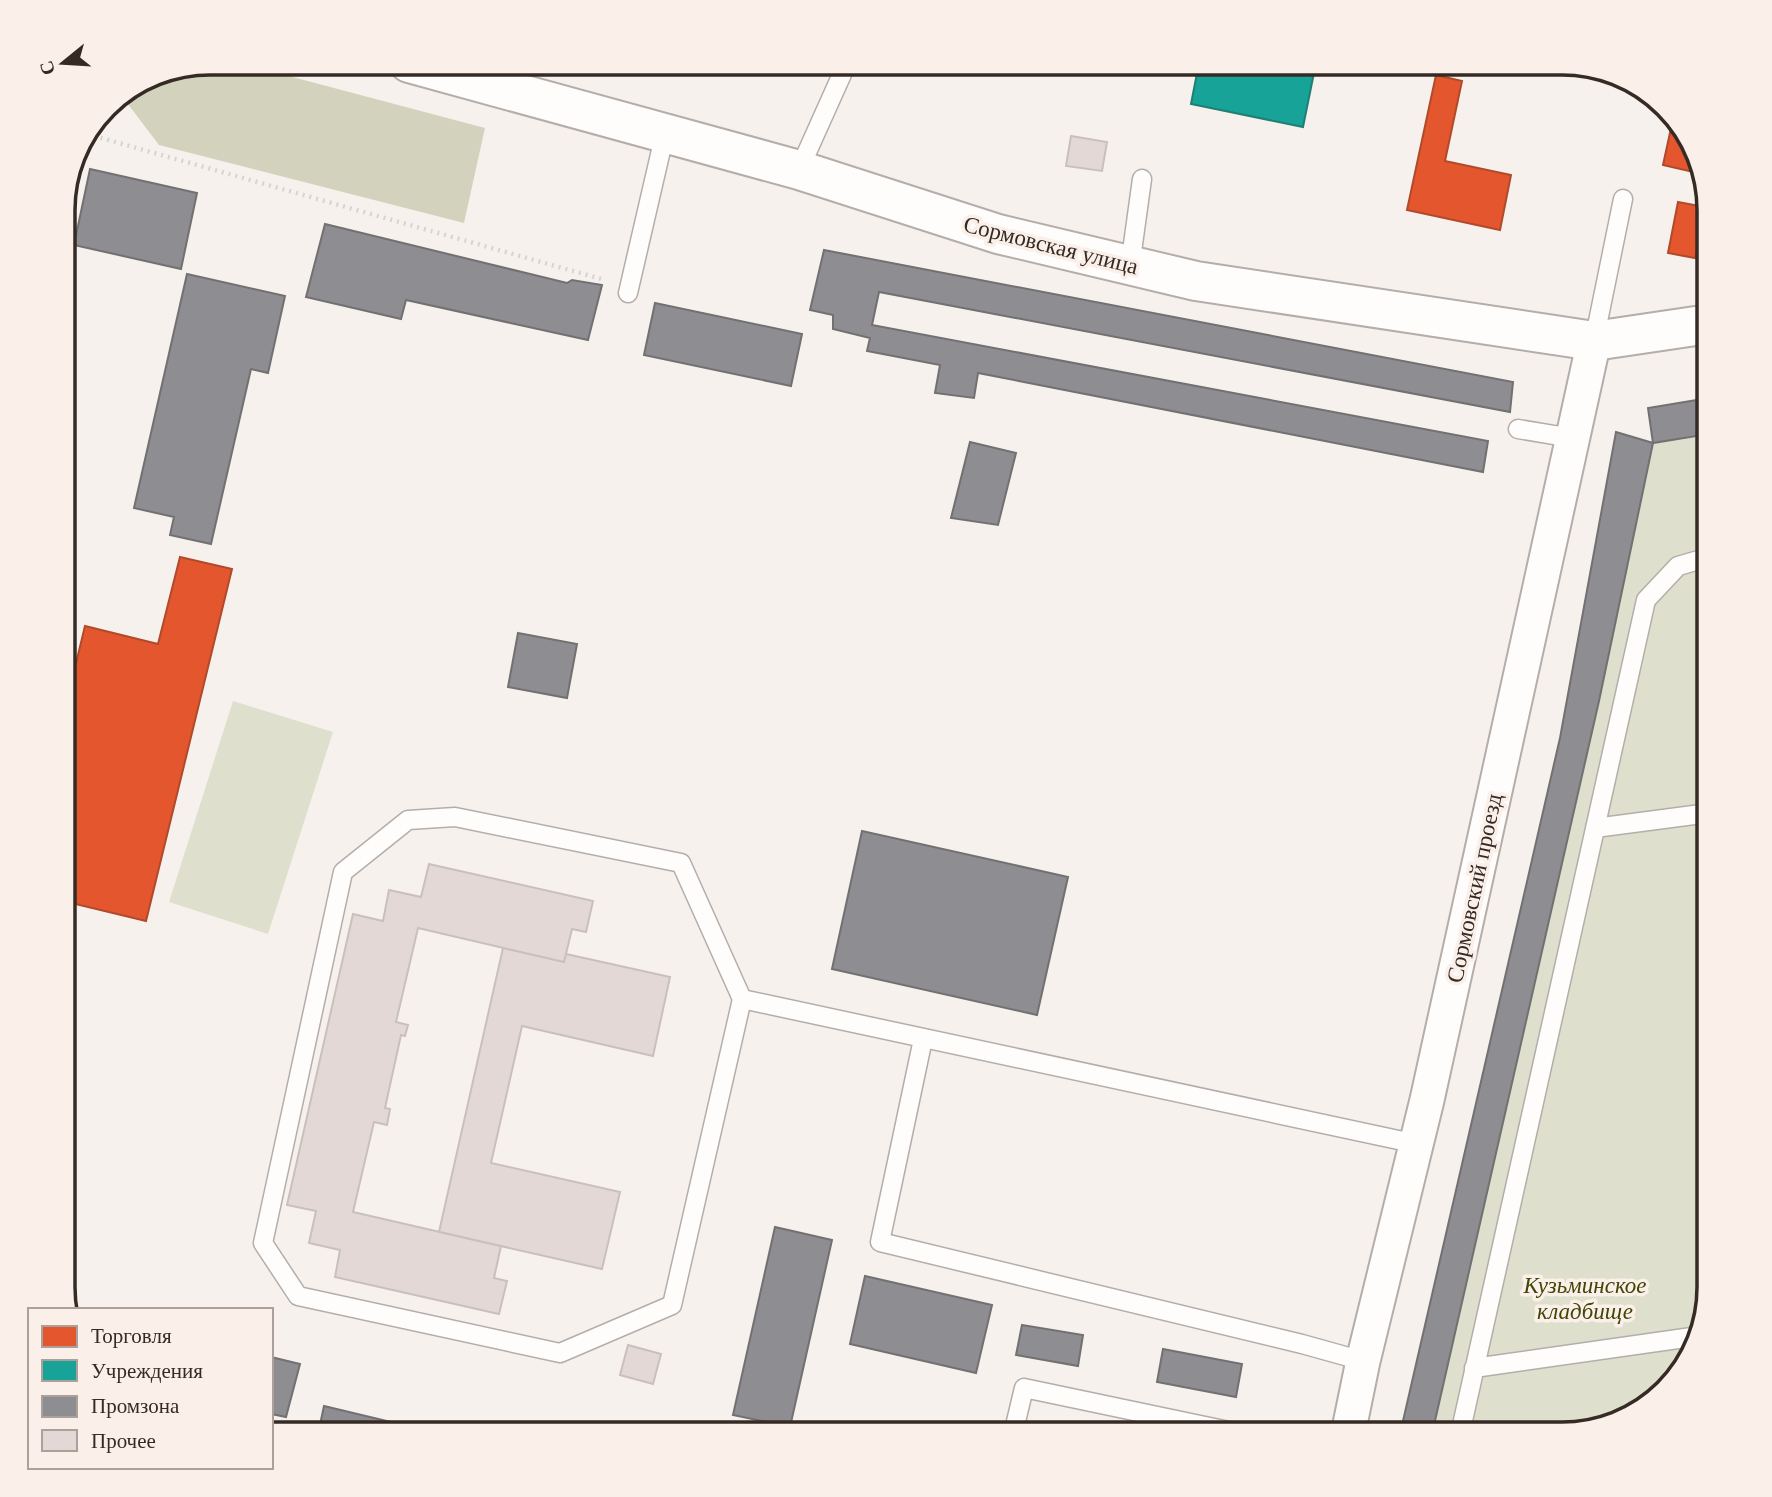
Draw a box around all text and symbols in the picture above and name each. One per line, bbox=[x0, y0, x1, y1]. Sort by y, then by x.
north arrow bbox=[28, 28, 98, 98]
text: С bbox=[35, 58, 59, 78]
street label: Сормовская улица bbox=[961, 212, 1141, 279]
street label: Сормовский проезд bbox=[1442, 791, 1507, 985]
park label: Кузьминское кладбище bbox=[1522, 1273, 1647, 1324]
legend bbox=[28, 1308, 273, 1469]
text: Торговля bbox=[91, 1324, 172, 1348]
text: Учреждения bbox=[91, 1359, 203, 1383]
text: Промзона bbox=[91, 1394, 180, 1418]
text: Прочее bbox=[91, 1429, 156, 1453]

